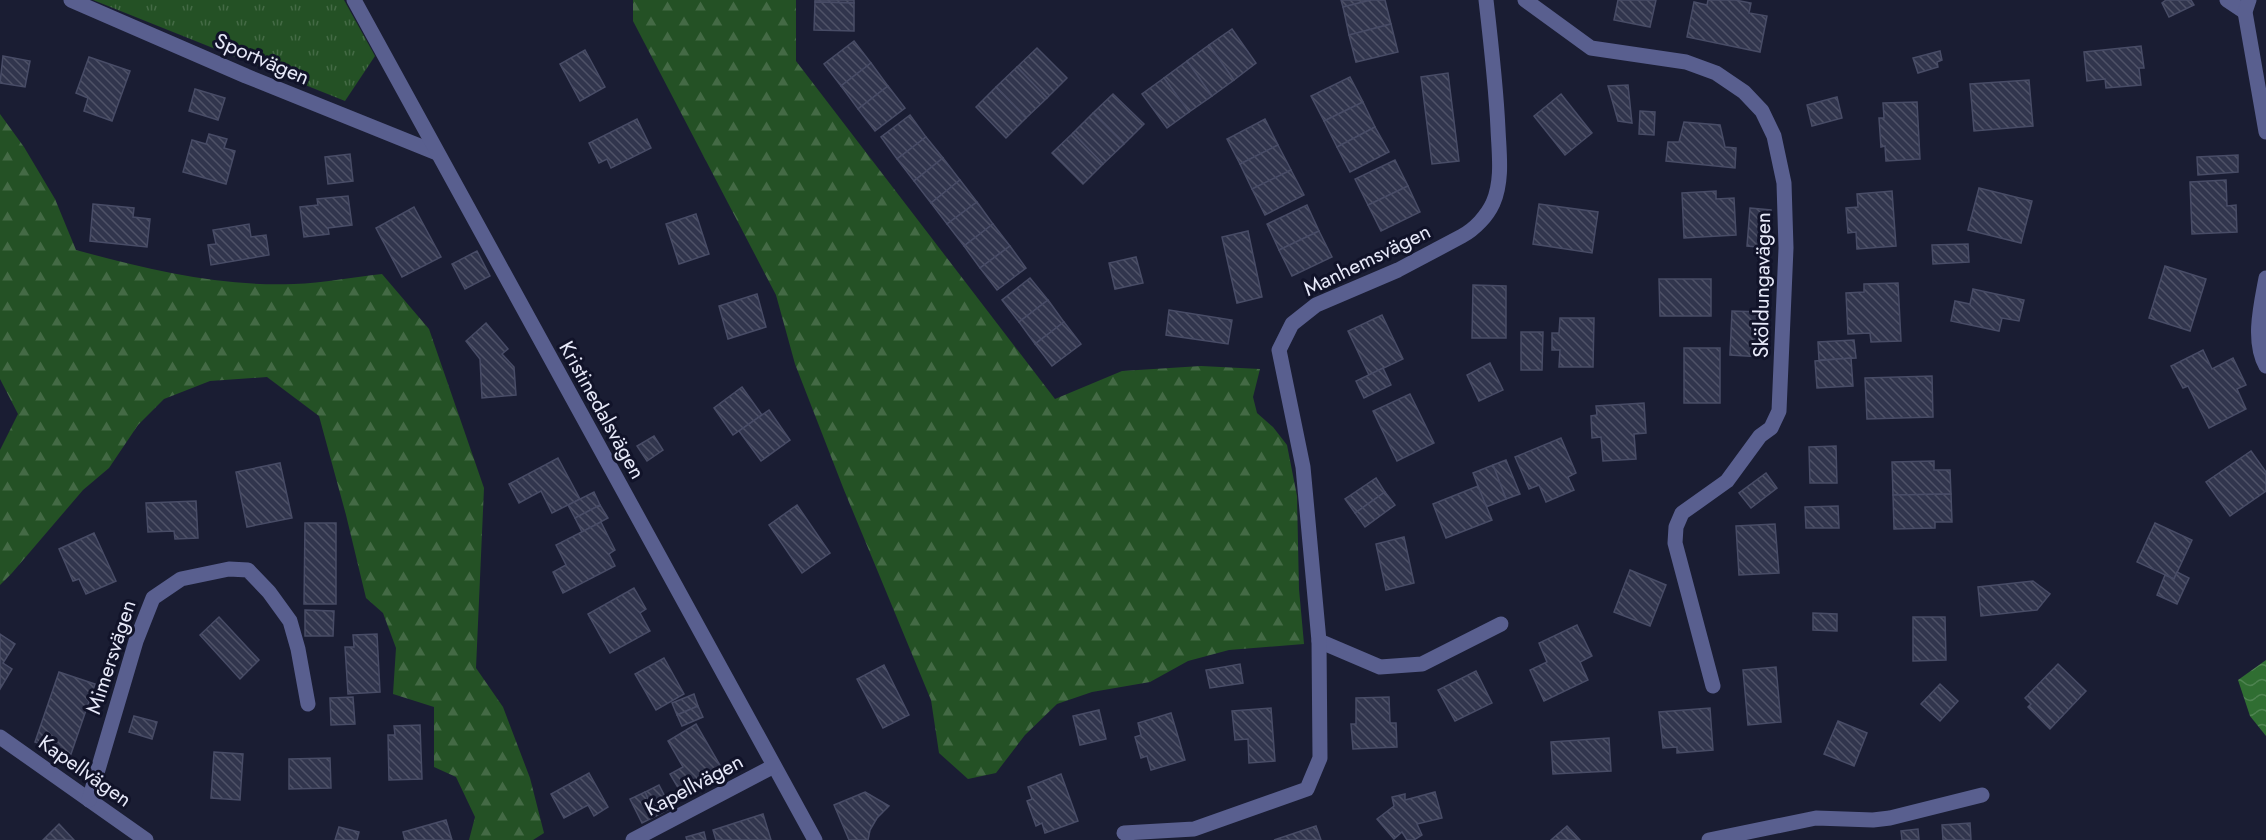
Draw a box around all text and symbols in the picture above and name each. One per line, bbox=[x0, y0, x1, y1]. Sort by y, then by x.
street label: Sportvägen bbox=[210, 26, 314, 92]
street label: Sköldungavägen bbox=[1746, 212, 1778, 358]
street label: Manhemsvägen bbox=[1298, 216, 1436, 304]
street label: Kristinedalsvägen bbox=[552, 335, 652, 485]
street label: Mimersvägen bbox=[78, 596, 144, 718]
street label: Kapellvägen bbox=[32, 728, 138, 814]
street label: Kapellvägen bbox=[639, 746, 749, 824]

